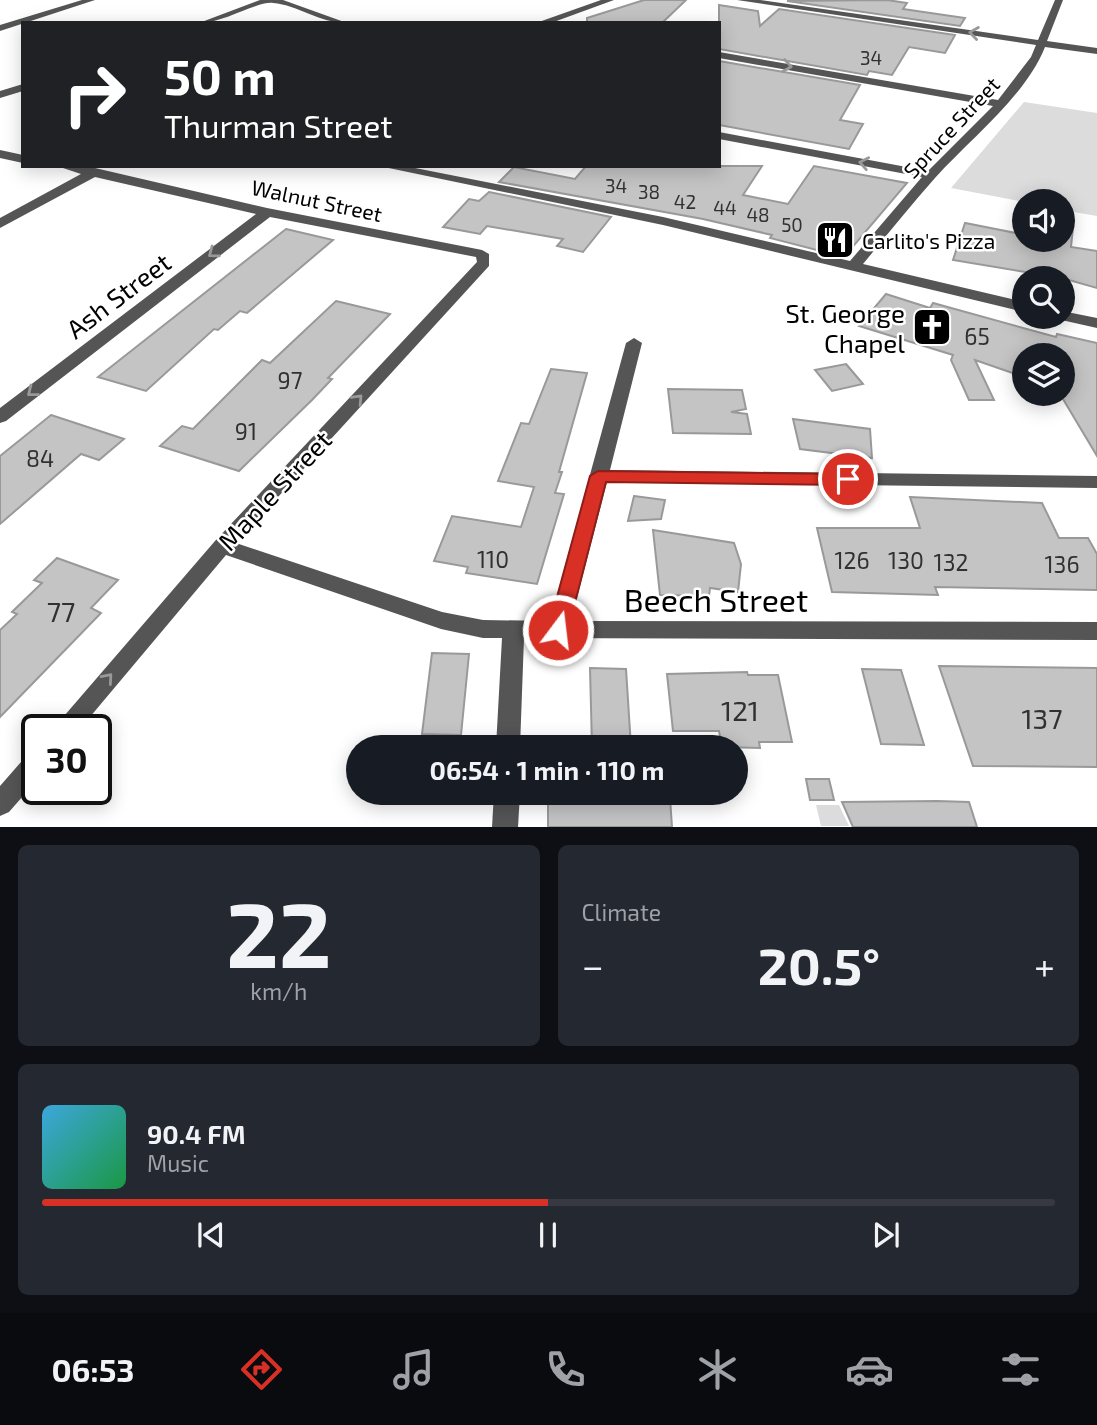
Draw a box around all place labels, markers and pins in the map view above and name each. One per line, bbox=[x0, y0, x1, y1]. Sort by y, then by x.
restaurant icon: Carlito's Pizza bbox=[814, 219, 856, 261]
place label: Carlito's Pizza bbox=[862, 228, 995, 253]
place label: St. George Chapel bbox=[785, 297, 905, 358]
church icon: St. George Chapel bbox=[911, 306, 953, 348]
pin bbox=[818, 449, 878, 509]

